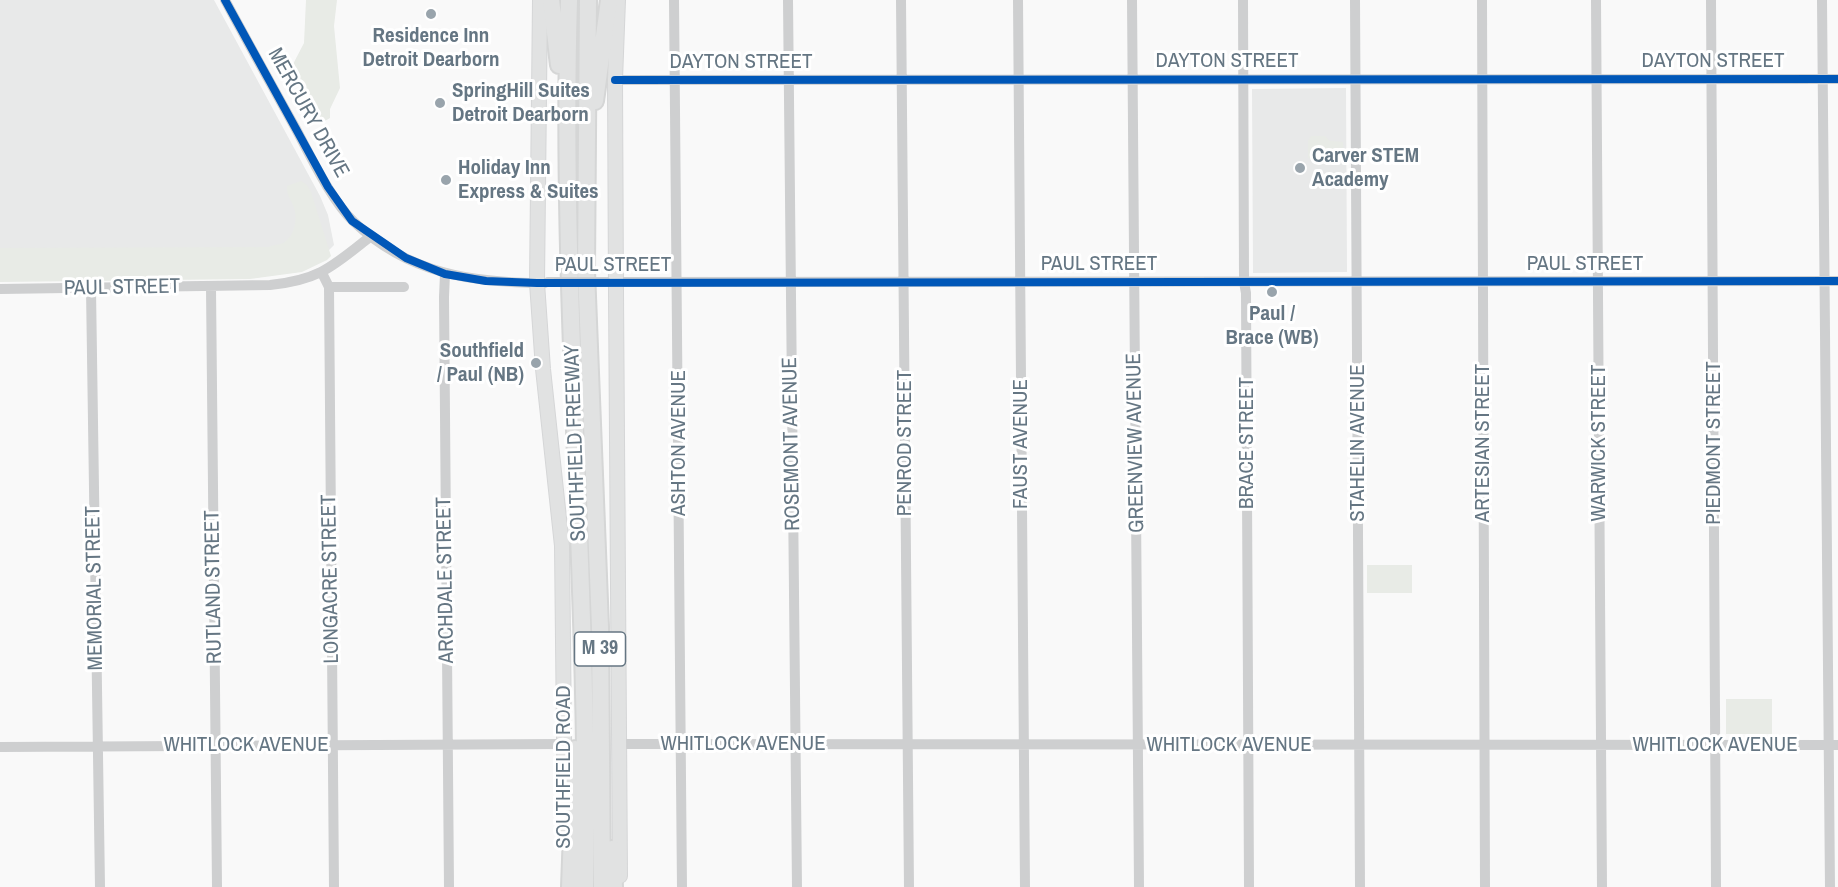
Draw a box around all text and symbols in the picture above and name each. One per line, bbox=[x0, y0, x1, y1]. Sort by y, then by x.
marker: Residence Inn Detroit Dearborn bbox=[424, 7, 438, 21]
place label: Residence Inn Detroit Dearborn bbox=[363, 23, 499, 73]
street label: MERCURY DRIVE bbox=[262, 44, 354, 182]
street label: DAYTON STREET bbox=[1156, 48, 1298, 74]
street label: DAYTON STREET bbox=[1642, 48, 1784, 74]
street label: DAYTON STREET bbox=[670, 49, 812, 75]
place label: SpringHill Suites Detroit Dearborn bbox=[452, 78, 590, 128]
marker: SpringHill Suites Detroit Dearborn bbox=[433, 96, 447, 110]
place label: Carver STEM Academy bbox=[1312, 143, 1419, 193]
place label: Holiday Inn Express & Suites bbox=[458, 155, 599, 205]
marker: Carver STEM Academy bbox=[1293, 161, 1307, 175]
marker: Holiday Inn Express & Suites bbox=[439, 173, 453, 187]
street label: PAUL STREET bbox=[1041, 251, 1157, 277]
street label: PAUL STREET bbox=[1527, 251, 1643, 277]
street label: PAUL STREET bbox=[555, 252, 671, 278]
street label: PAUL STREET bbox=[64, 274, 180, 302]
marker: Paul / Brace (WB) bbox=[1265, 285, 1279, 299]
place label: Paul / Brace (WB) bbox=[1226, 301, 1318, 351]
place label: Southfield / Paul (NB) bbox=[437, 338, 524, 388]
street label: SOUTHFIELD FREEWAY bbox=[560, 344, 592, 542]
street label: GREENVIEW AVENUE bbox=[1122, 353, 1150, 533]
marker: Southfield / Paul (NB) bbox=[529, 356, 543, 370]
street label: ROSEMONT AVENUE bbox=[778, 357, 806, 531]
street label: PIEDMONT STREET bbox=[1701, 361, 1727, 525]
street label: STAHELIN AVENUE bbox=[1345, 364, 1371, 522]
street label: ARTESIAN STREET bbox=[1470, 364, 1496, 522]
street label: WARWICK STREET bbox=[1586, 365, 1612, 521]
street label: ASHTON AVENUE bbox=[666, 370, 692, 516]
street label: PENROD STREET bbox=[892, 370, 918, 516]
street label: BRACE STREET bbox=[1234, 377, 1260, 509]
street label: FAUST AVENUE bbox=[1008, 379, 1034, 509]
street label: LONGACRE STREET bbox=[317, 494, 345, 664]
street label: ARCHDALE STREET bbox=[432, 497, 460, 663]
street label: MEMORIAL STREET bbox=[81, 506, 109, 670]
street label: RUTLAND STREET bbox=[200, 510, 228, 664]
road number: M 39 bbox=[574, 632, 626, 666]
street label: SOUTHFIELD ROAD bbox=[551, 685, 577, 849]
street label: WHITLOCK AVENUE bbox=[660, 731, 826, 757]
street label: WHITLOCK AVENUE bbox=[163, 732, 329, 758]
street label: WHITLOCK AVENUE bbox=[1146, 732, 1312, 758]
street label: WHITLOCK AVENUE bbox=[1632, 732, 1798, 758]

